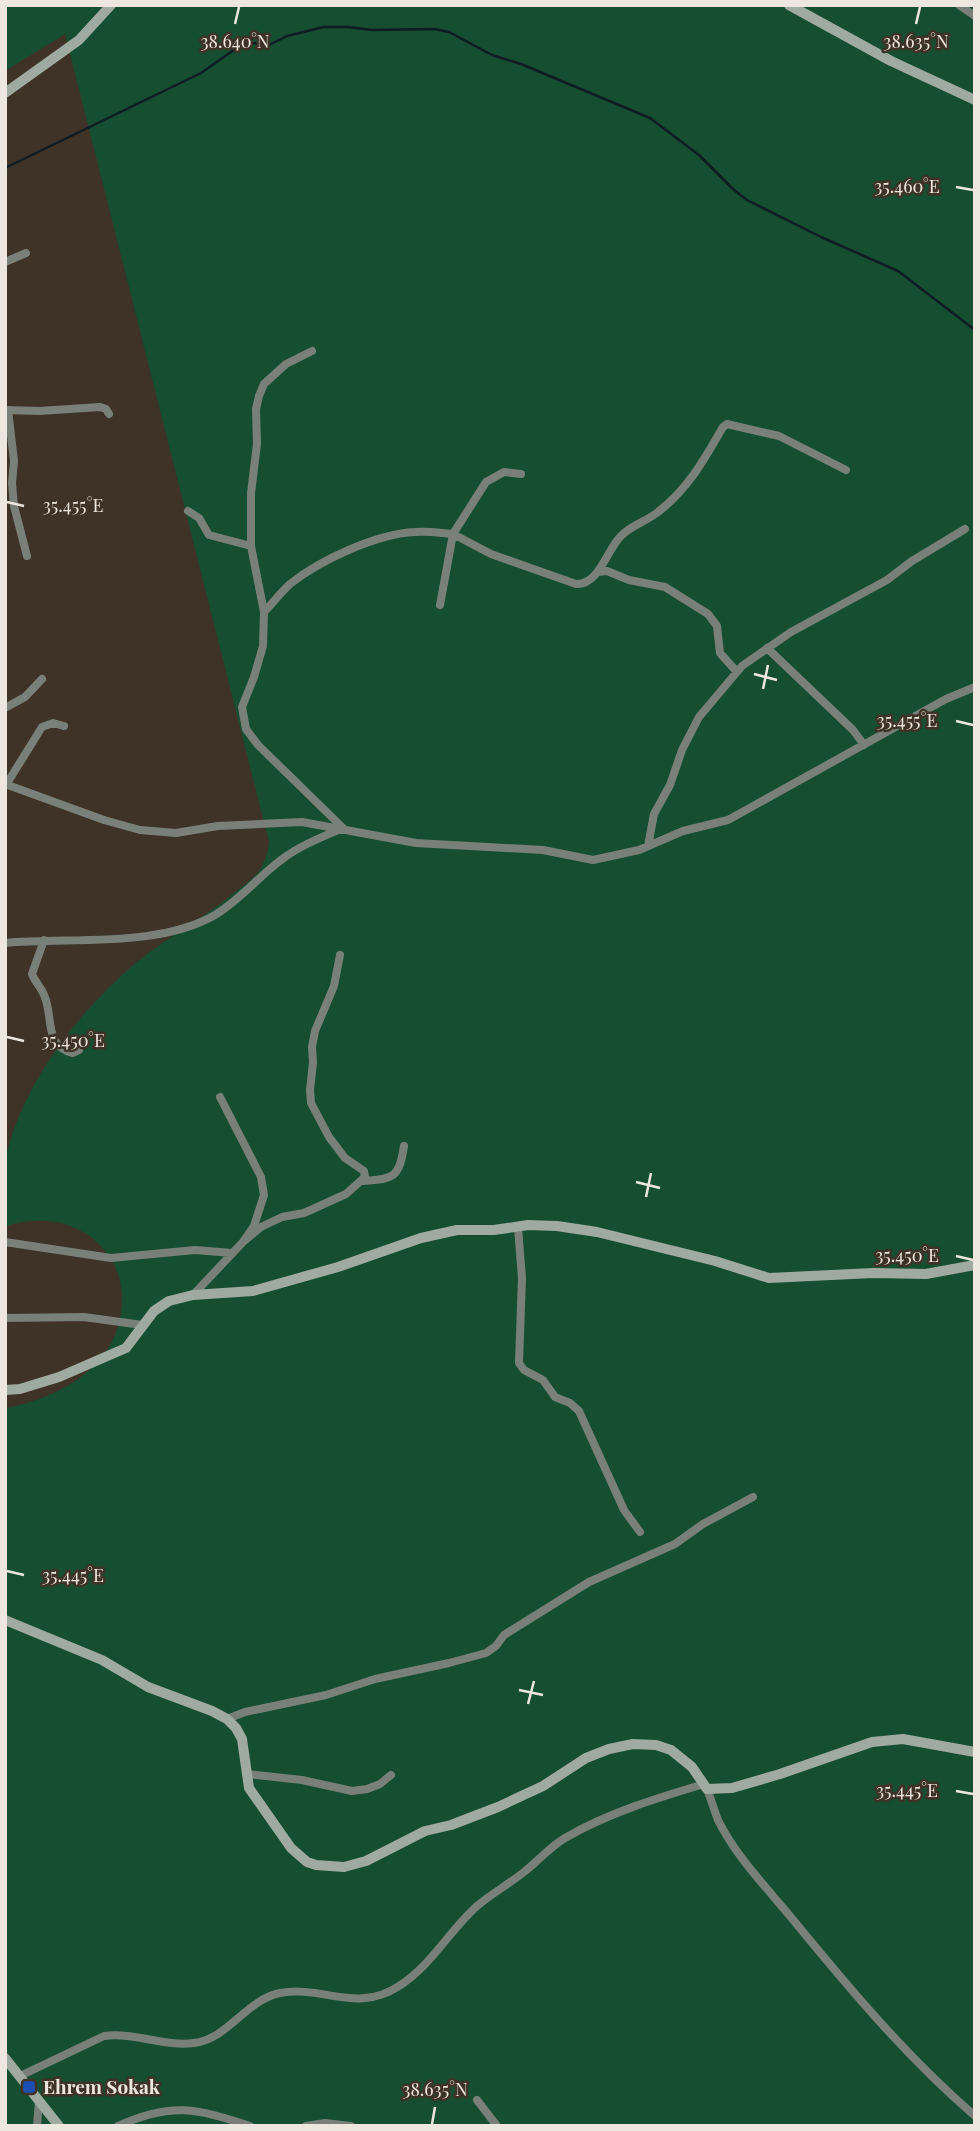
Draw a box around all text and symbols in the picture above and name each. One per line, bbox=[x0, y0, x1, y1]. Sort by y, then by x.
text: 38.640°N bbox=[200, 29, 270, 53]
text: 38.635°N bbox=[883, 29, 949, 53]
text: 35.460°E bbox=[874, 174, 940, 198]
text: 35.455°E bbox=[43, 493, 103, 517]
text: 35.455°E bbox=[877, 708, 937, 732]
text: 35.450°E bbox=[41, 1028, 105, 1052]
text: 35.450°E bbox=[875, 1243, 939, 1267]
text: 35.445°E bbox=[42, 1563, 104, 1587]
text: 35.445°E bbox=[876, 1778, 938, 1802]
place label: Ehrem Sokak bbox=[43, 2073, 161, 2099]
text: 38.635°N bbox=[402, 2077, 468, 2101]
marker: Ehrem Sokak bbox=[21, 2079, 37, 2095]

